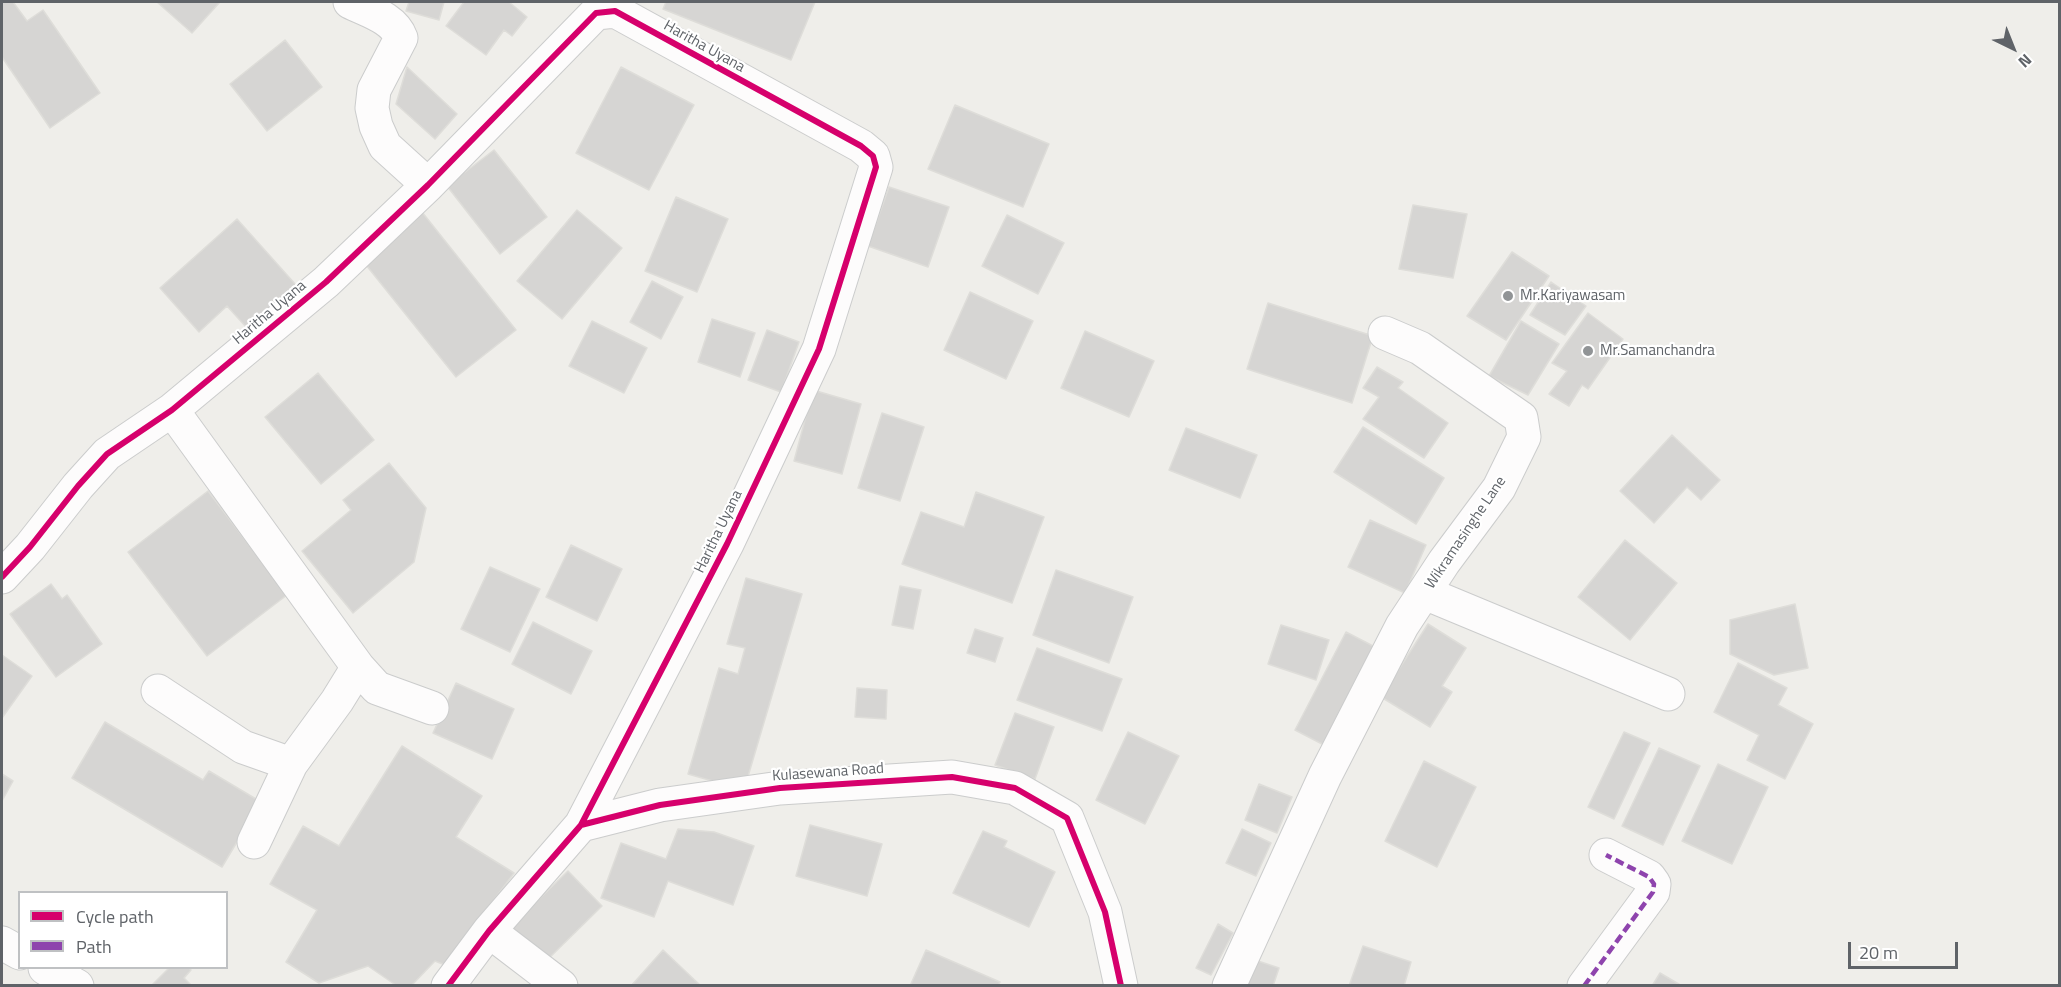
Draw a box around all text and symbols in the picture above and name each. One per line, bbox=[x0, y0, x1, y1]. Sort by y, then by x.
street label: Haritha Uyana bbox=[660, 17, 748, 77]
north arrow bbox=[1983, 18, 2043, 78]
text: N bbox=[2013, 49, 2038, 74]
street label: Haritha Uyana bbox=[230, 277, 310, 349]
place label: Mr.Kariyawasam bbox=[1520, 287, 1625, 305]
marker: Mr.Kariyawasam bbox=[1501, 289, 1515, 303]
place label: Mr.Samanchandra bbox=[1600, 342, 1715, 360]
marker: Mr.Samanchandra bbox=[1581, 344, 1595, 358]
street label: Wikramasinghe Lane bbox=[1422, 473, 1510, 593]
street label: Haritha Uyana bbox=[691, 488, 747, 576]
street label: Kulasewana Road bbox=[772, 760, 884, 786]
legend bbox=[18, 891, 228, 969]
text: Cycle path bbox=[76, 903, 154, 930]
scale bar bbox=[1851, 930, 1960, 968]
text: Path bbox=[76, 933, 112, 960]
text: 20 m bbox=[1859, 939, 1898, 966]

